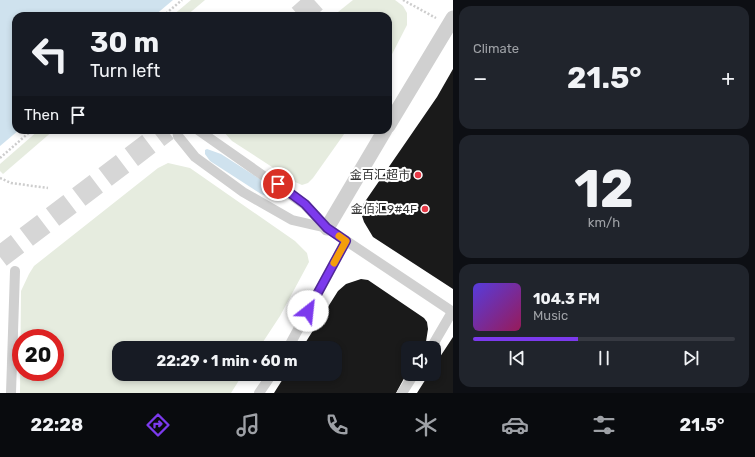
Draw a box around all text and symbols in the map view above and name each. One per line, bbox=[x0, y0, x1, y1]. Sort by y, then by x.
text: 30 m bbox=[90, 26, 159, 59]
icon: left bbox=[24, 28, 76, 80]
text: Climate bbox=[473, 41, 519, 56]
text: Turn left bbox=[90, 60, 160, 82]
text: 21.5° bbox=[567, 60, 642, 96]
text: − bbox=[473, 65, 487, 92]
text: + bbox=[721, 65, 735, 92]
icon: arrive bbox=[67, 104, 89, 126]
text: Then bbox=[24, 106, 59, 124]
text: 12 bbox=[574, 158, 634, 220]
pin bbox=[261, 167, 295, 201]
place label: 金百汇超市 bbox=[350, 168, 410, 182]
marker: 金百汇超市 bbox=[413, 170, 423, 180]
icon: arrive bbox=[267, 173, 289, 195]
place label: 金佰汇9#4F bbox=[351, 202, 417, 216]
marker: 金佰汇9#4F bbox=[420, 204, 430, 214]
text: km/h bbox=[588, 215, 620, 230]
position arrow bbox=[287, 290, 329, 332]
text: 104.3 FM bbox=[533, 290, 600, 308]
text: Music bbox=[533, 308, 568, 323]
speed limit sign: 20 bbox=[12, 329, 64, 381]
map controls bbox=[401, 341, 441, 381]
button: sound bbox=[401, 341, 441, 381]
icon: previous bbox=[506, 347, 528, 369]
icon: pause bbox=[593, 347, 615, 369]
icon: next bbox=[680, 347, 702, 369]
text: 22:29 · 1 min · 60 m bbox=[156, 352, 298, 370]
icon: directions bbox=[144, 411, 172, 439]
icon: music bbox=[234, 411, 262, 439]
icon: phone bbox=[323, 411, 351, 439]
icon: climate bbox=[412, 411, 440, 439]
icon: car bbox=[501, 411, 529, 439]
icon: filters bbox=[590, 411, 618, 439]
text: 22:28 bbox=[31, 414, 83, 436]
text: 21.5° bbox=[680, 414, 724, 436]

